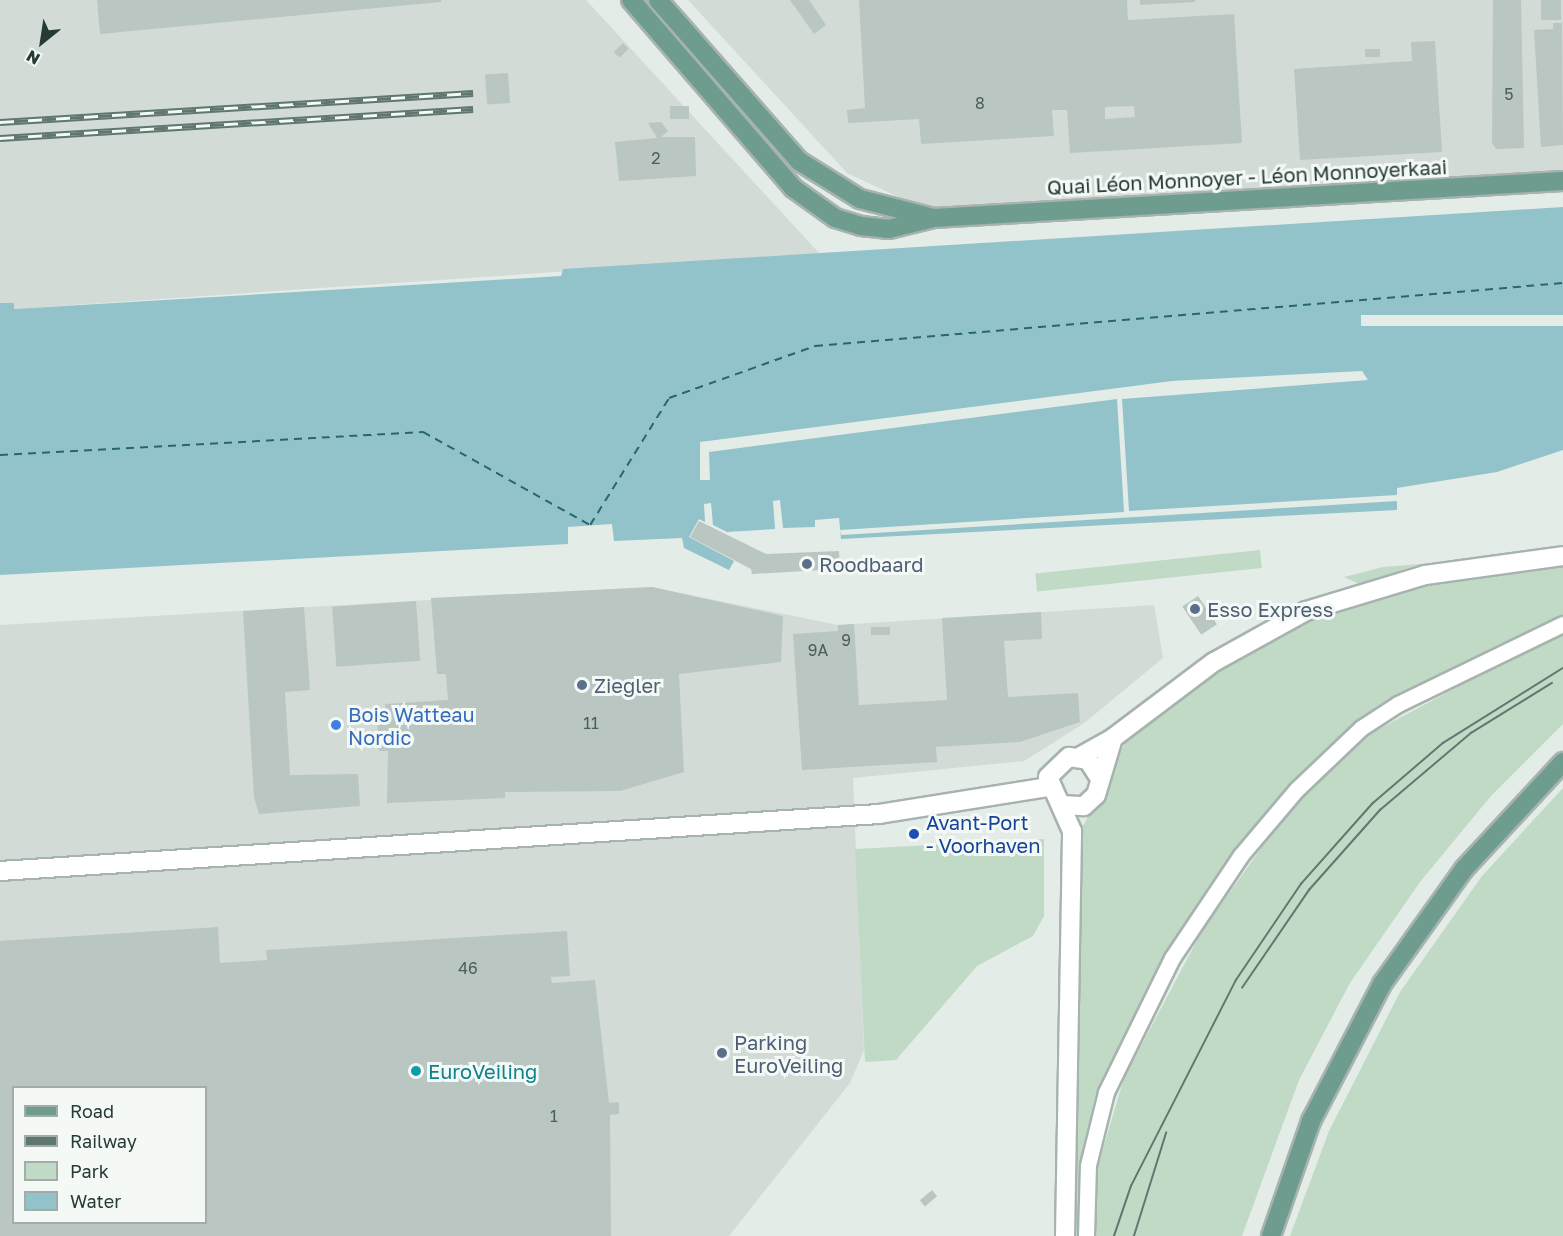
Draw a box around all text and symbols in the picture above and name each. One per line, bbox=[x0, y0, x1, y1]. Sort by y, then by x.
north arrow bbox=[12, 12, 72, 72]
text: N bbox=[23, 46, 43, 69]
house number: 5 bbox=[1504, 84, 1514, 104]
house number: 8 bbox=[975, 93, 985, 113]
house number: 2 bbox=[651, 148, 661, 168]
street label: Quai Léon Monnoyer - Léon Monnoyerkaai bbox=[1046, 155, 1448, 199]
place label: Roodbaard bbox=[819, 552, 923, 576]
marker: Roodbaard bbox=[800, 557, 814, 571]
place label: Esso Express bbox=[1207, 597, 1333, 621]
marker: Esso Express bbox=[1188, 602, 1202, 616]
house number: 9 bbox=[841, 630, 851, 650]
house number: 9A bbox=[808, 640, 828, 660]
place label: Ziegler bbox=[594, 673, 661, 697]
marker: Ziegler bbox=[575, 678, 589, 692]
place label: Bois Watteau Nordic bbox=[348, 702, 475, 749]
house number: 11 bbox=[583, 713, 599, 733]
marker: Bois Watteau Nordic bbox=[329, 718, 343, 732]
place label: Avant-Port - Voorhaven bbox=[926, 810, 1040, 857]
marker: Avant-Port - Voorhaven bbox=[907, 827, 921, 841]
house number: 46 bbox=[458, 958, 478, 978]
place label: Parking EuroVeiling bbox=[734, 1030, 843, 1077]
marker: Parking EuroVeiling bbox=[715, 1046, 729, 1060]
place label: EuroVeiling bbox=[428, 1059, 537, 1083]
marker: EuroVeiling bbox=[409, 1064, 423, 1078]
legend bbox=[12, 1086, 207, 1224]
text: Road bbox=[70, 1100, 114, 1122]
house number: 1 bbox=[550, 1106, 558, 1126]
text: Railway bbox=[70, 1130, 137, 1152]
text: Park bbox=[70, 1160, 109, 1182]
text: Water bbox=[70, 1190, 121, 1212]

